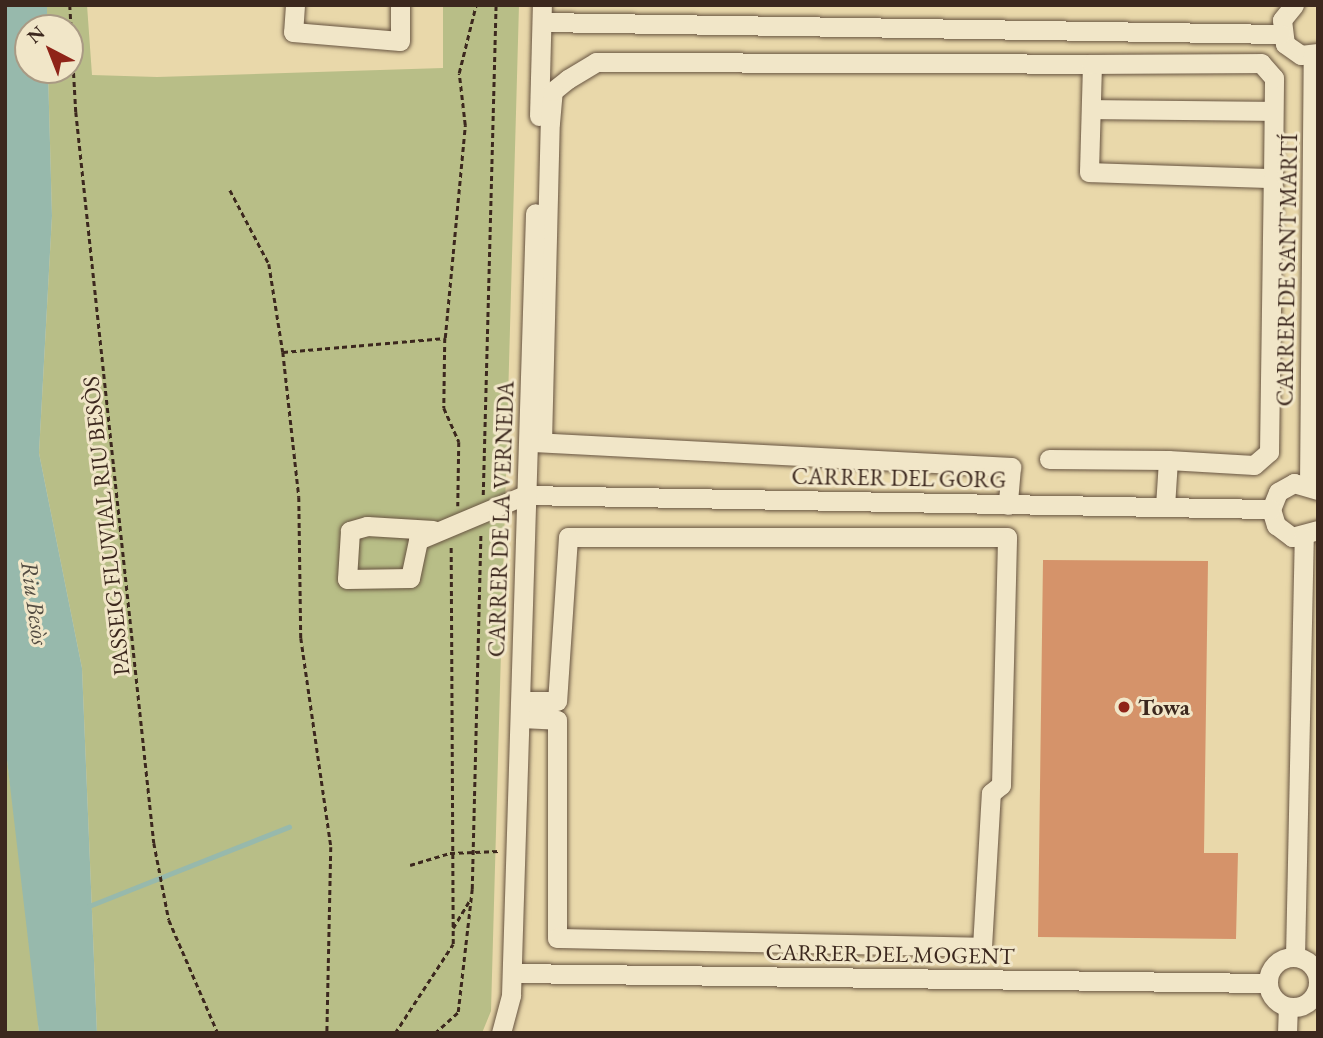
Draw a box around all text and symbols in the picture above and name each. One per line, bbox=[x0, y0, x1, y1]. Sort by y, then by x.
north arrow bbox=[14, 14, 84, 84]
text: N bbox=[22, 20, 50, 49]
street label: CARRER DE SANT MARTÍ bbox=[1271, 133, 1303, 407]
street label: PASSEIG FLUVIAL RIU BESÒS bbox=[77, 375, 135, 677]
street label: CARRER DE LA VERNEDA bbox=[482, 380, 520, 658]
street label: CARRER DEL GORG bbox=[791, 462, 1007, 494]
water label: Riu Besòs bbox=[15, 559, 55, 647]
place label: Towa bbox=[1138, 693, 1190, 721]
marker: Towa bbox=[1116, 699, 1132, 715]
street label: CARRER DEL MOGENT bbox=[765, 938, 1015, 970]

